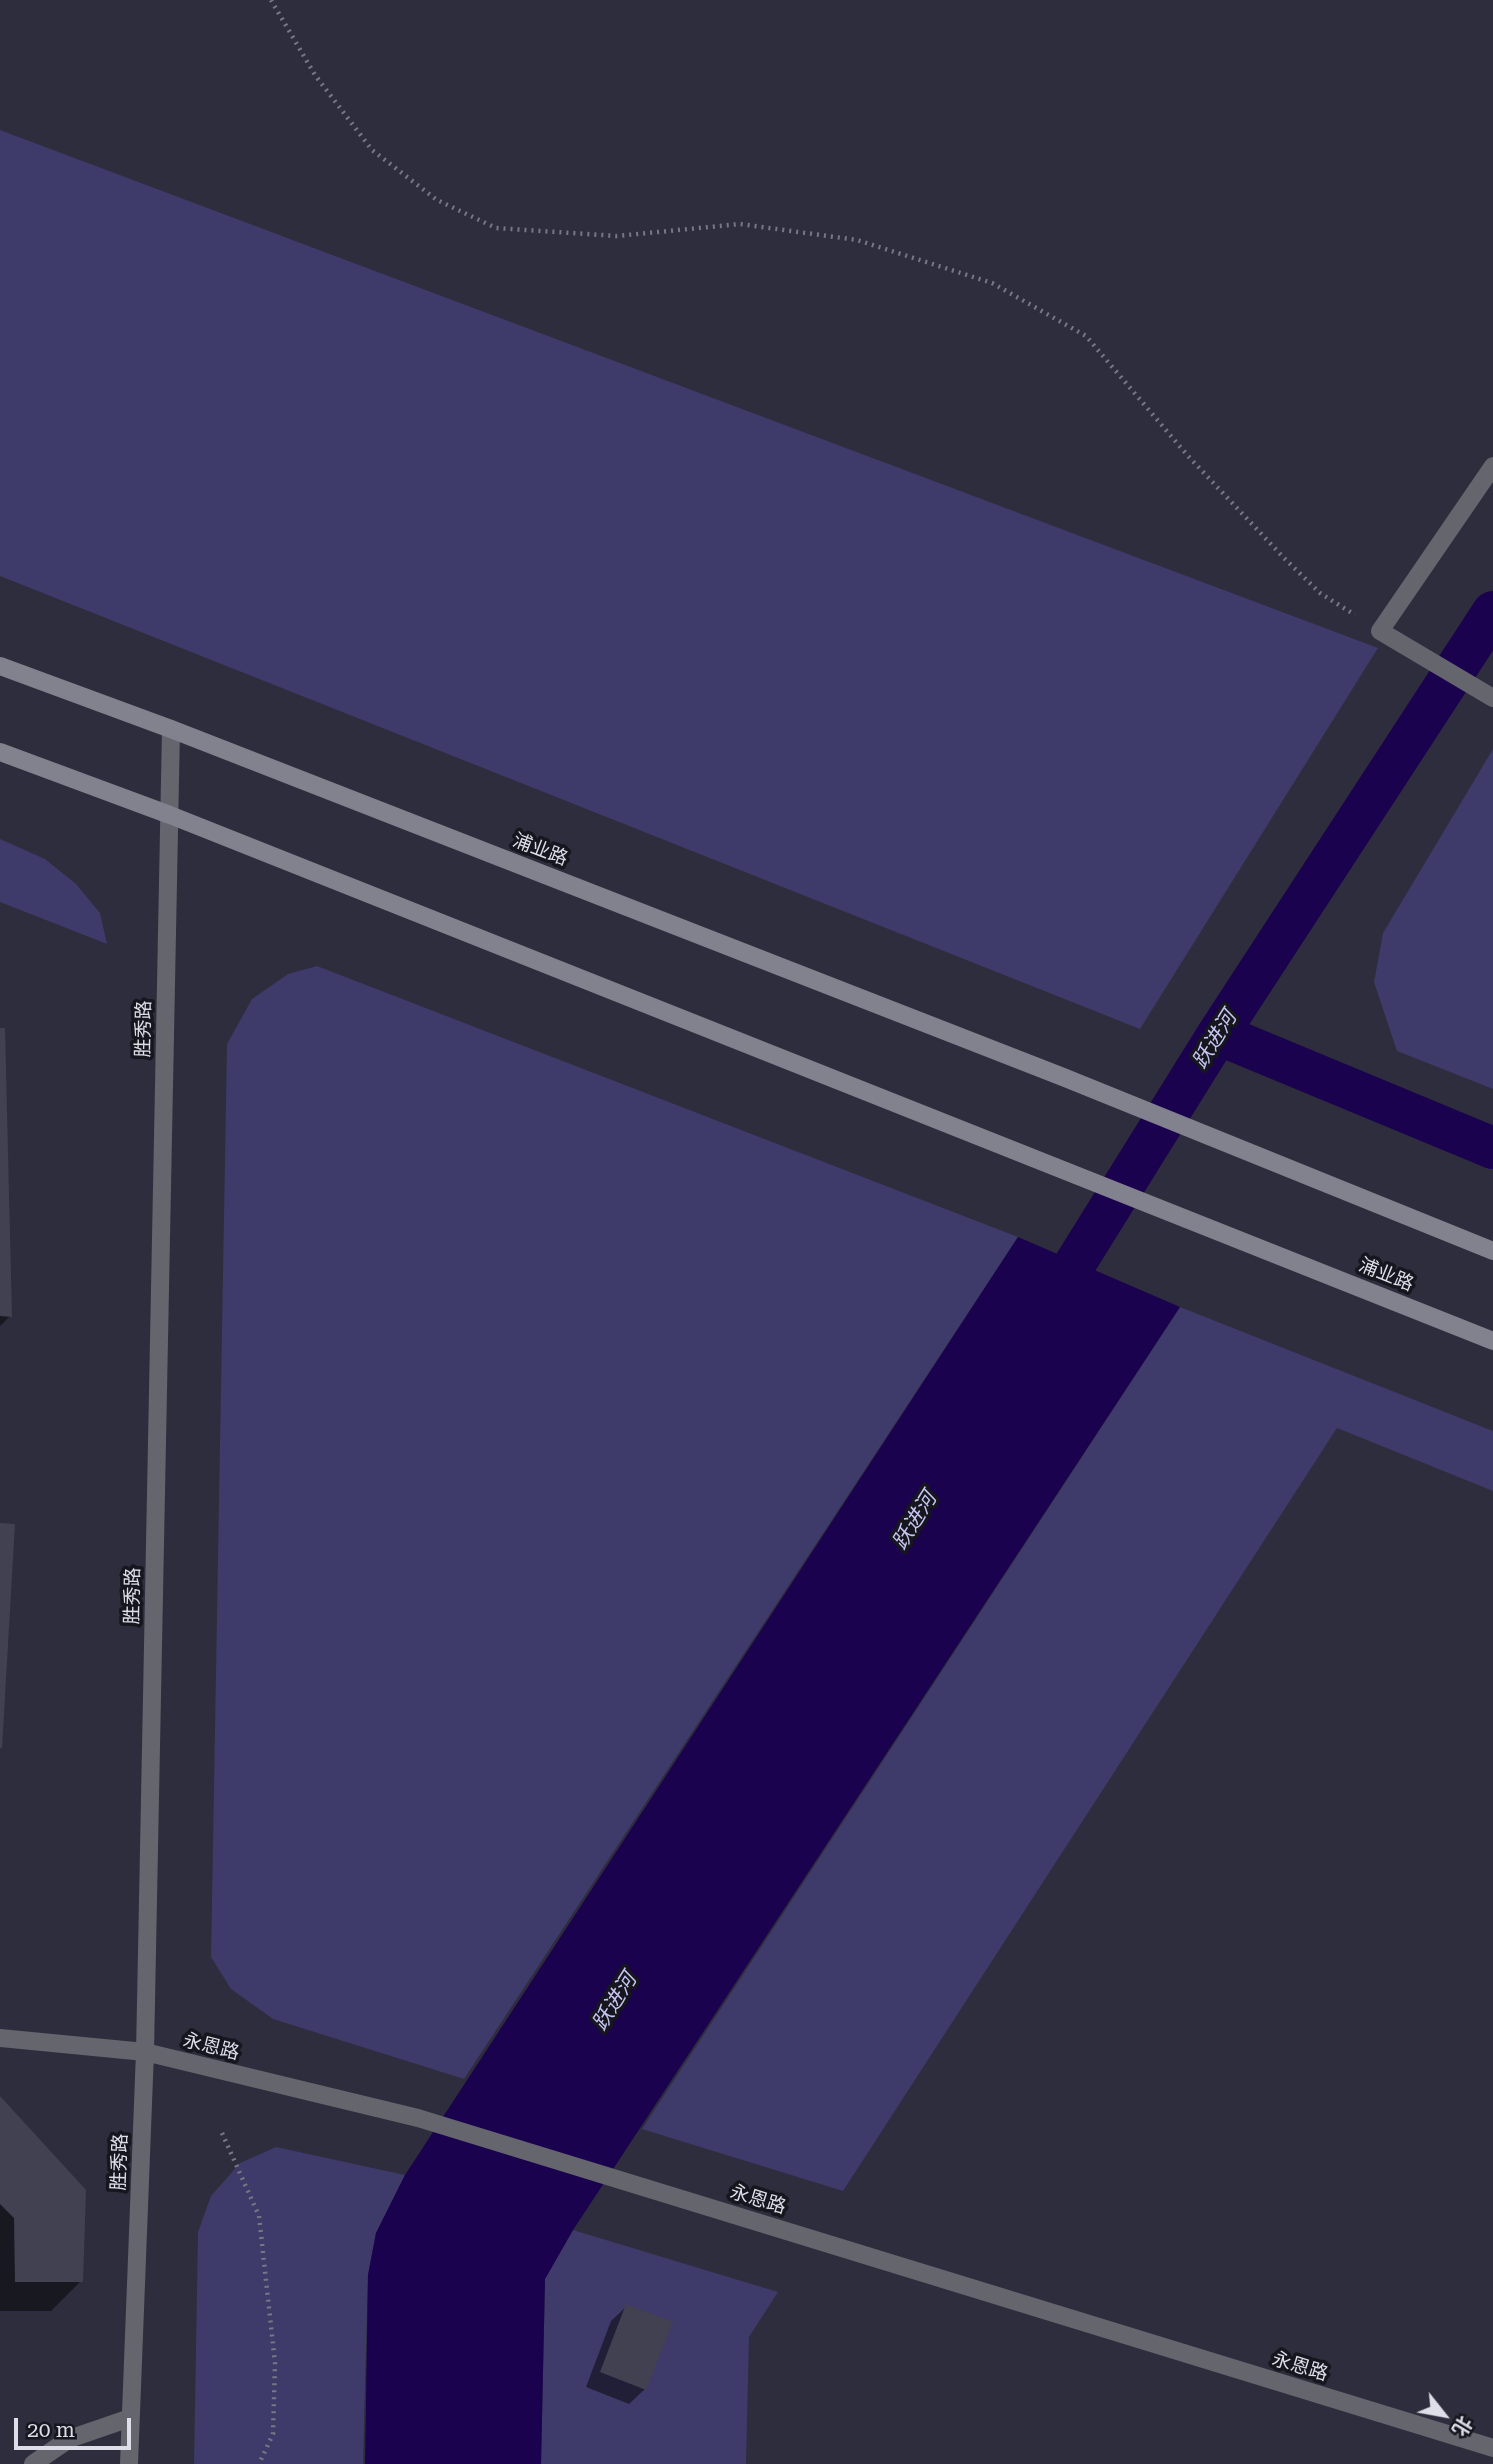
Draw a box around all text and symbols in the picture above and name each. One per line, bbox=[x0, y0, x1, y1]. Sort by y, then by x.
street label: 浦业路 bbox=[509, 829, 571, 871]
street label: 胜秀路 bbox=[132, 1000, 156, 1058]
water label: 跃进河 bbox=[1188, 1007, 1242, 1073]
street label: 浦业路 bbox=[1355, 1254, 1417, 1296]
water label: 跃进河 bbox=[888, 1488, 942, 1554]
street label: 胜秀路 bbox=[121, 1567, 145, 1625]
water label: 跃进河 bbox=[588, 1969, 642, 2035]
street label: 永恩路 bbox=[181, 2029, 241, 2065]
street label: 胜秀路 bbox=[108, 2133, 132, 2191]
street label: 永恩路 bbox=[727, 2181, 789, 2219]
street label: 永恩路 bbox=[1269, 2348, 1331, 2386]
north arrow bbox=[1409, 2380, 1479, 2450]
scale bar bbox=[18, 2404, 135, 2448]
text: 北 bbox=[1448, 2412, 1477, 2440]
text: 20 m bbox=[27, 2418, 75, 2442]

